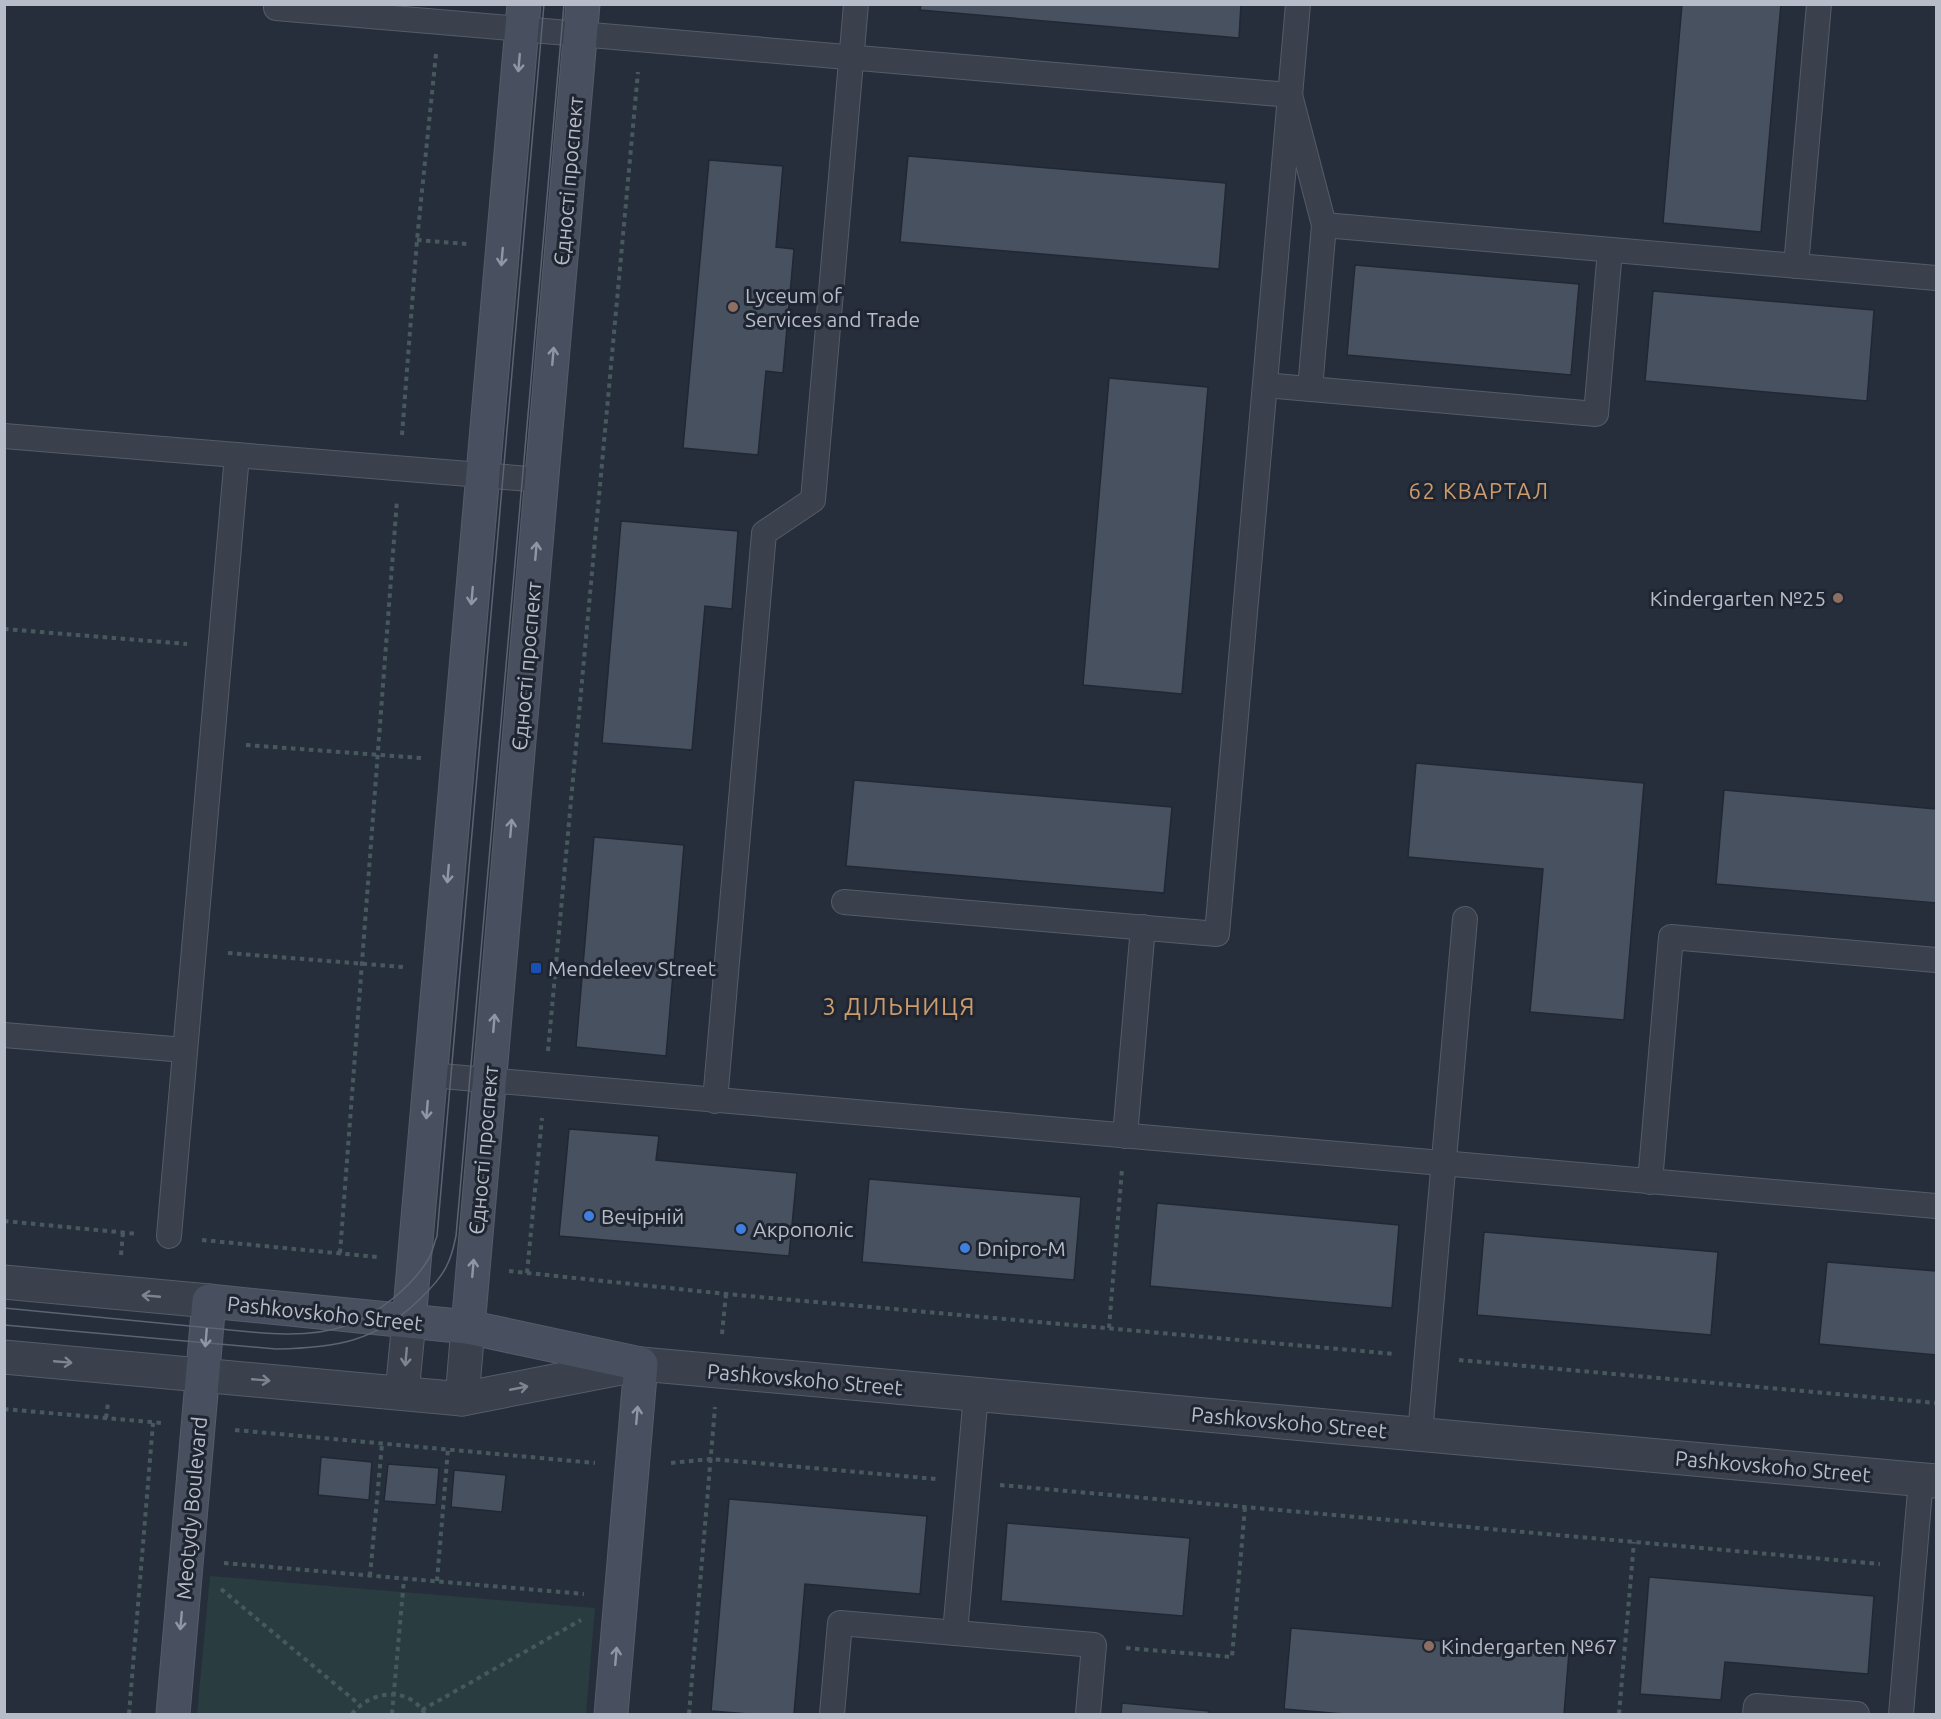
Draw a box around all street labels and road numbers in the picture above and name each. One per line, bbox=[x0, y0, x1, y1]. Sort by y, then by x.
street label: Єдності проспект bbox=[549, 95, 587, 267]
street label: Єдності проспект bbox=[507, 580, 545, 752]
street label: Єдності проспект bbox=[464, 1064, 502, 1236]
street label: Pashkovskoho Street bbox=[226, 1291, 424, 1335]
street label: Pashkovskoho Street bbox=[706, 1358, 904, 1400]
street label: Pashkovskoho Street bbox=[1190, 1401, 1388, 1443]
street label: Meotydy Boulevard bbox=[171, 1415, 211, 1601]
street label: Pashkovskoho Street bbox=[1674, 1445, 1872, 1487]

